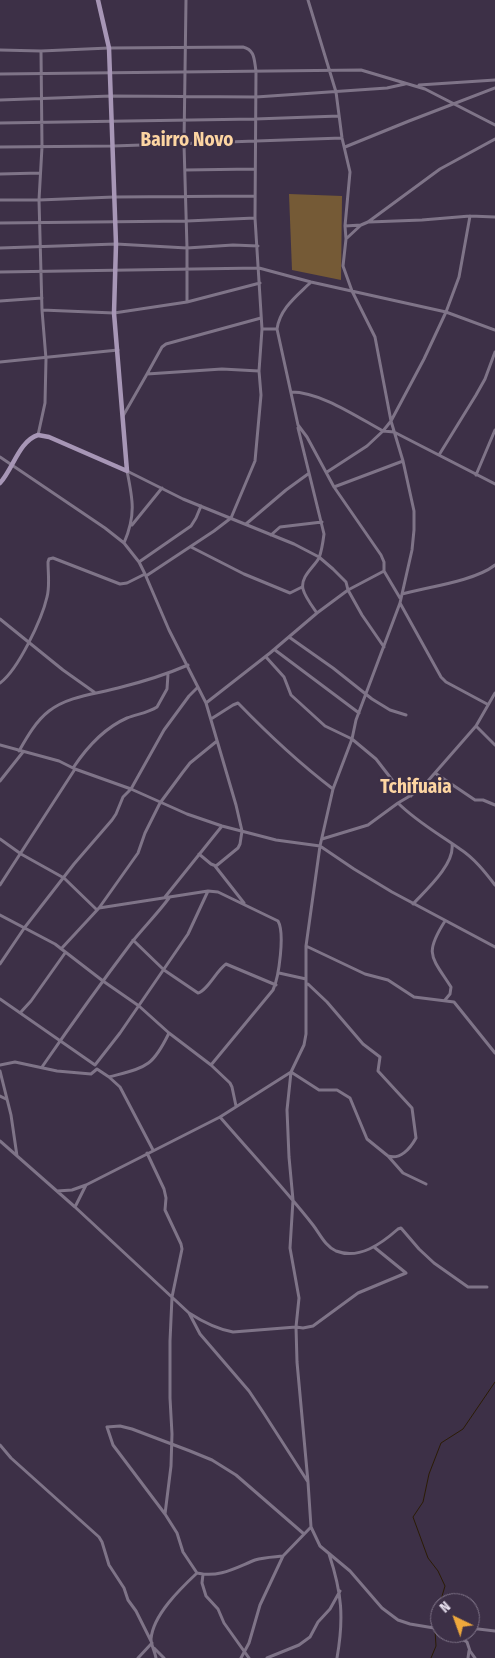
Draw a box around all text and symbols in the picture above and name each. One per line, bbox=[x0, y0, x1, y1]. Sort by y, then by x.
district label: Bairro Novo bbox=[141, 130, 233, 152]
district label: Tchifuaia bbox=[380, 777, 452, 799]
north arrow bbox=[430, 1593, 480, 1643]
text: N bbox=[436, 1598, 454, 1616]

